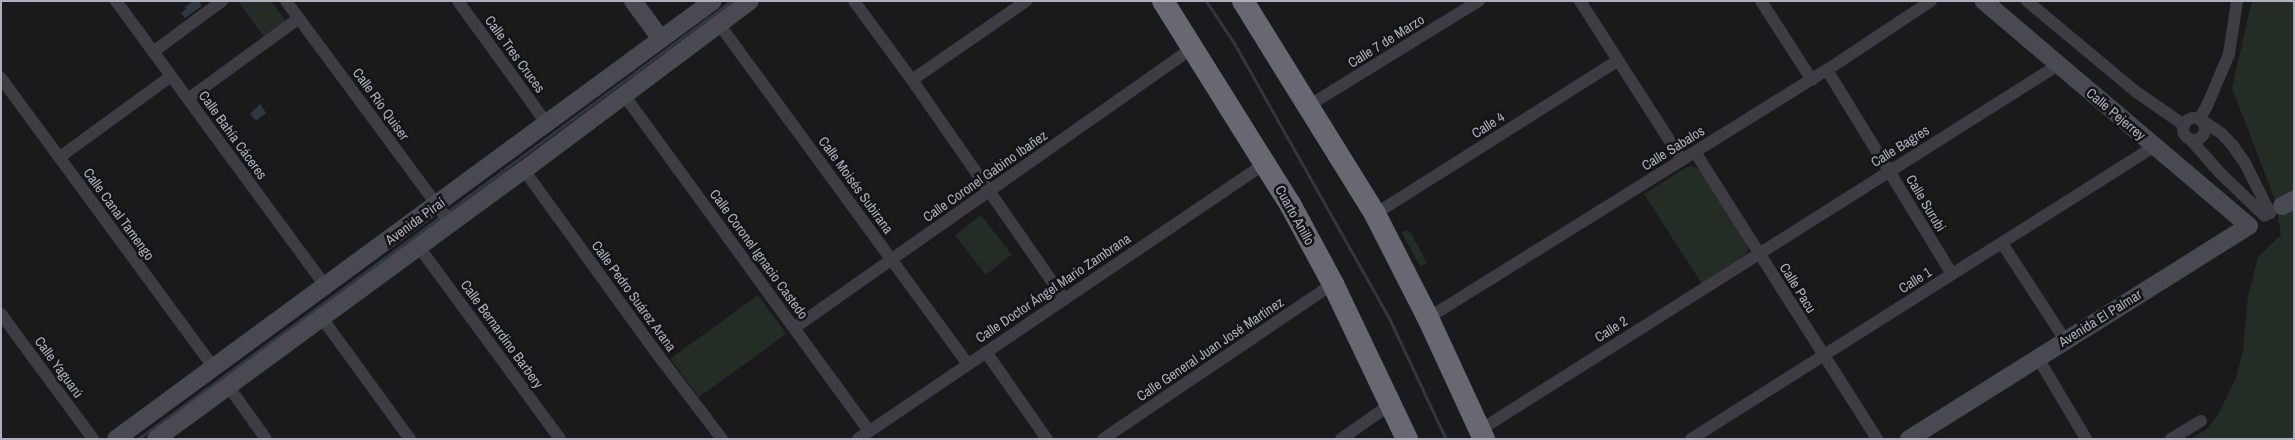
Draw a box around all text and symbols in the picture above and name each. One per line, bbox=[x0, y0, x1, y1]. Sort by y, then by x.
street label: Calle 7 de Marzo bbox=[1345, 11, 1427, 71]
street label: Calle Tres Cruces bbox=[481, 12, 549, 96]
street label: Calle Río Quiser bbox=[349, 65, 413, 143]
street label: Calle Pejerrey bbox=[2083, 84, 2149, 144]
street label: Calle Bahía Cáceres bbox=[195, 87, 271, 183]
street label: Calle 4 bbox=[1468, 108, 1508, 142]
street label: Calle Bagres bbox=[1868, 121, 1932, 171]
street label: Calle Sabalos bbox=[1639, 122, 1707, 174]
street label: Calle Coronel Gabino Ibañez bbox=[920, 127, 1050, 225]
street label: Calle Moisés Subirana bbox=[815, 133, 897, 237]
street label: Calle Canal Tamengo bbox=[80, 165, 158, 263]
street label: Calle Surubi bbox=[1903, 172, 1949, 234]
street label: Cuarto Anillo bbox=[1272, 182, 1318, 248]
street label: Calle Coronel Ignacio Castedo bbox=[706, 186, 812, 322]
street label: Avenida Piraí bbox=[382, 194, 448, 248]
street label: Calle Doctor Ángel Mario Zambrana bbox=[972, 230, 1134, 346]
street label: Calle Pedro Suárez Arana bbox=[588, 237, 680, 355]
street label: Calle Pacu bbox=[1776, 260, 1820, 316]
street label: Calle 1 bbox=[1895, 263, 1935, 297]
street label: Calle Bernardino Barbery bbox=[457, 277, 547, 391]
street label: Avenida El Palmar bbox=[2055, 286, 2145, 350]
street label: Calle General Juan José Martinez bbox=[1133, 294, 1287, 404]
street label: Calle 2 bbox=[1591, 312, 1631, 346]
street label: Calle Yaguarú bbox=[31, 333, 87, 401]

